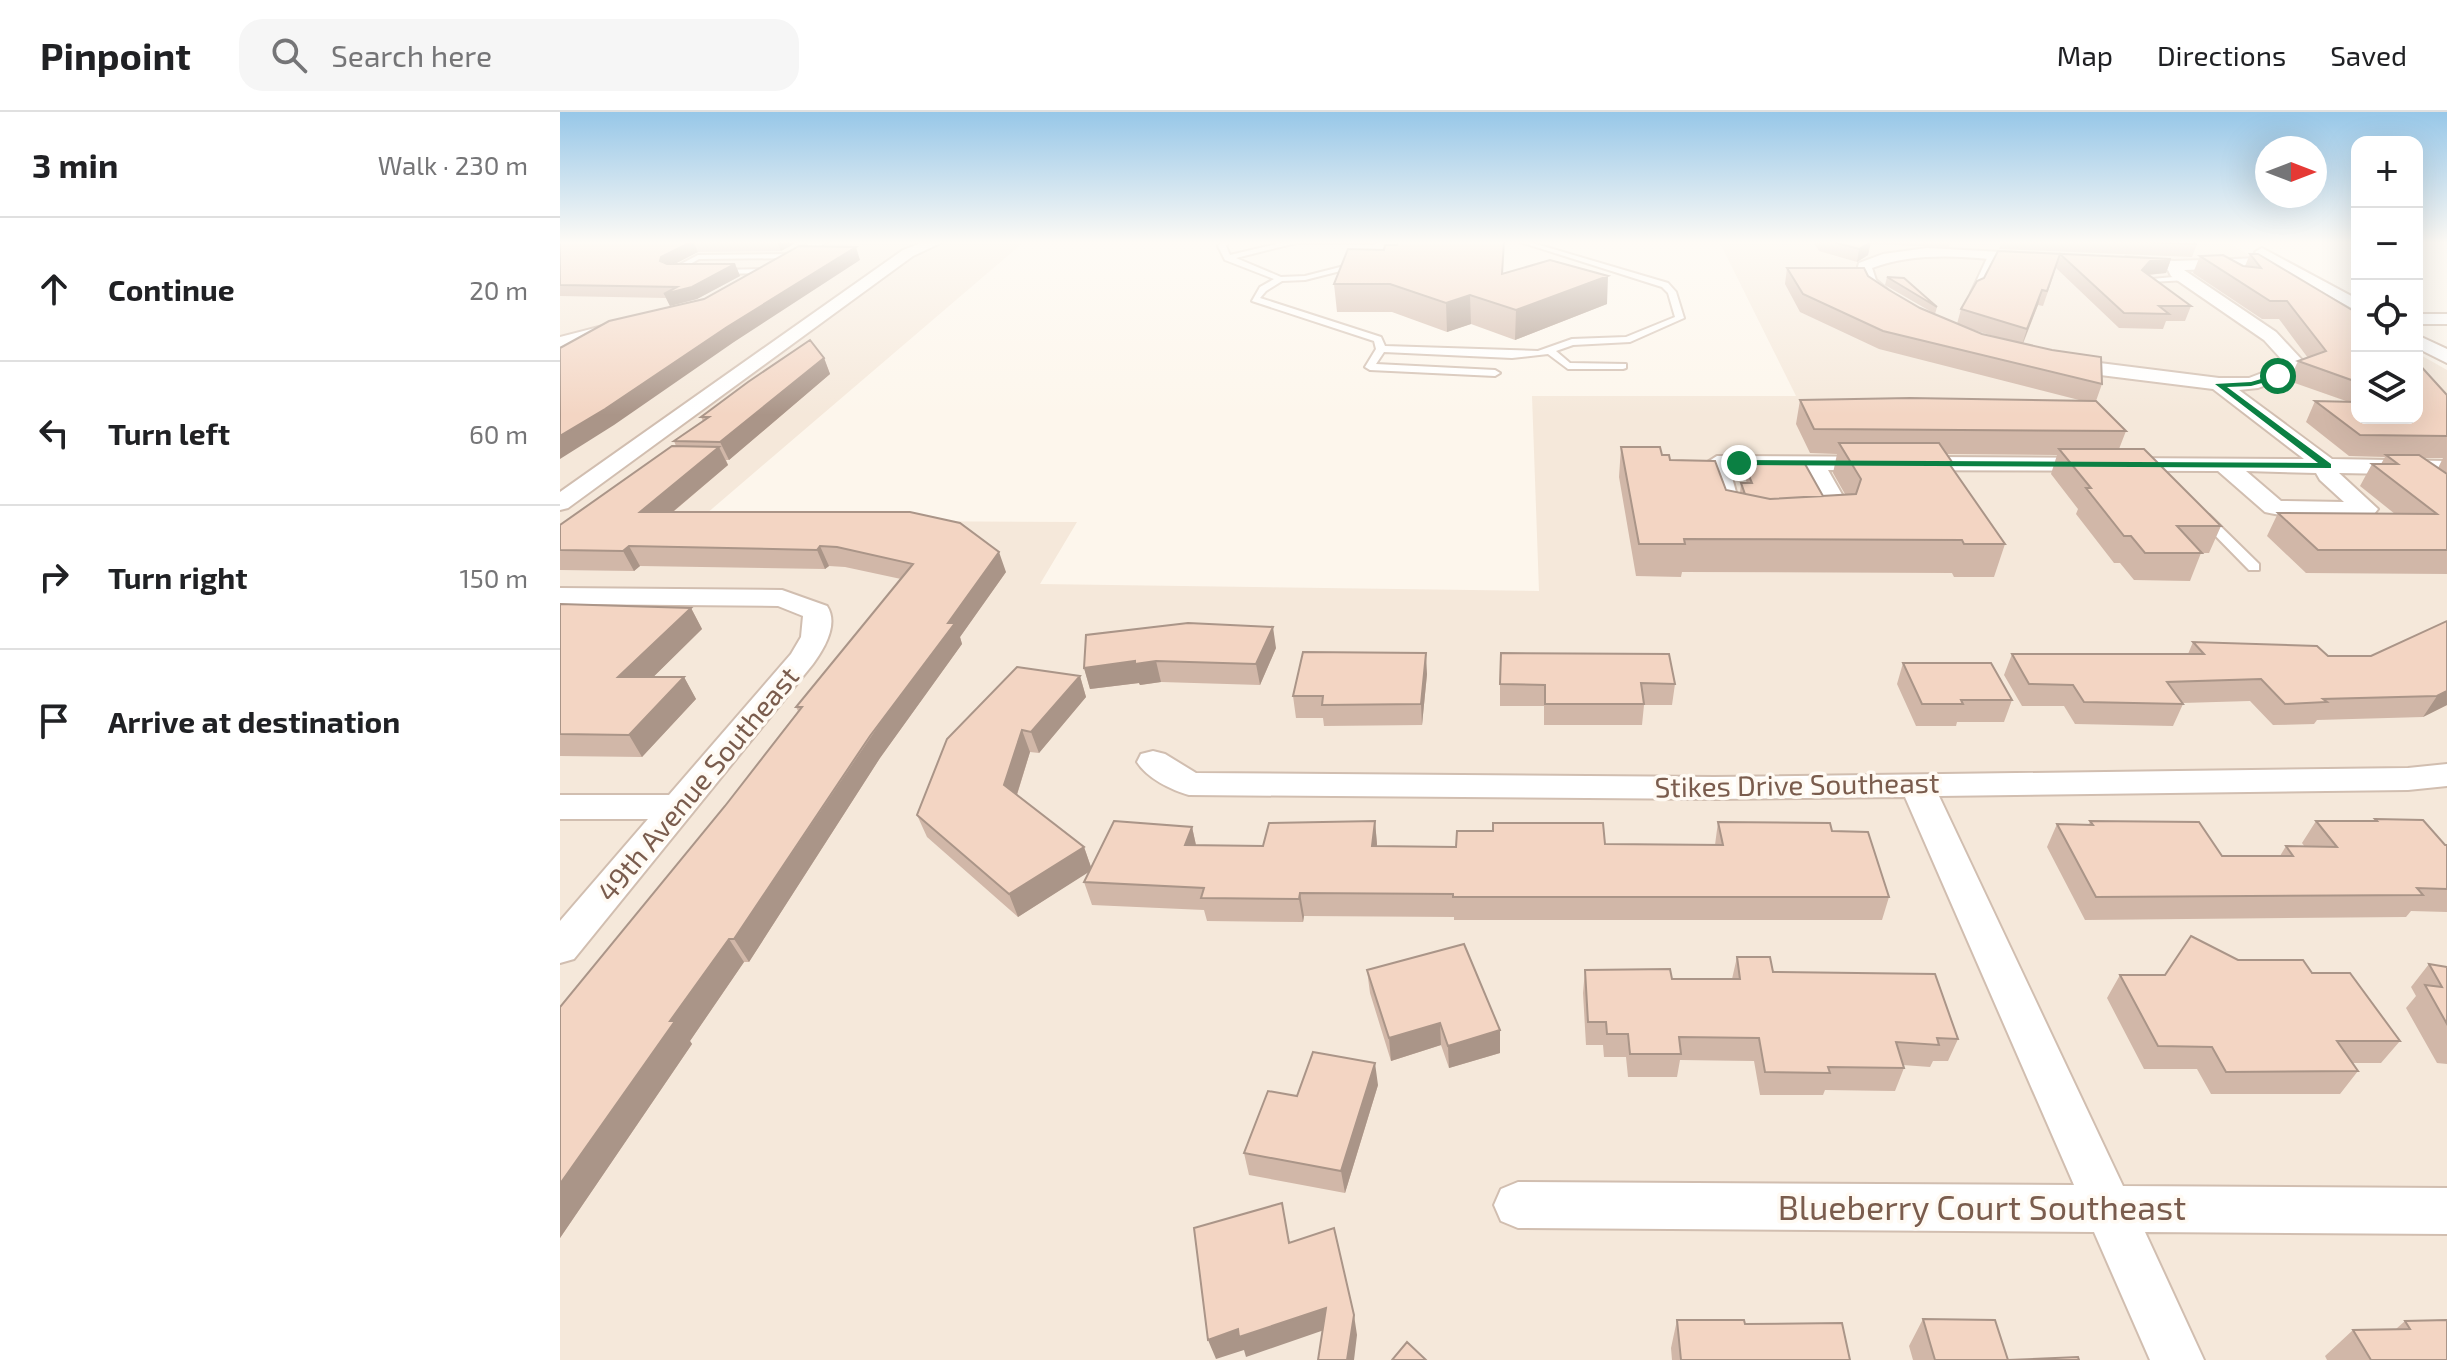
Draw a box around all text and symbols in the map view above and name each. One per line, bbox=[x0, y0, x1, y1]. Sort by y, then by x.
search box bbox=[239, 19, 799, 91]
text: Pinpoint bbox=[40, 32, 191, 78]
icon: search bbox=[267, 33, 311, 77]
text: Search here bbox=[331, 37, 492, 73]
text: Map bbox=[2057, 38, 2113, 72]
text: Directions bbox=[2157, 38, 2286, 72]
text: Saved bbox=[2330, 38, 2407, 72]
north arrow bbox=[2255, 136, 2327, 208]
map controls bbox=[2351, 136, 2423, 424]
button: + bbox=[2351, 136, 2423, 208]
text: 3 min bbox=[32, 144, 118, 185]
text: Walk · 230 m bbox=[378, 149, 528, 180]
button: − bbox=[2351, 208, 2423, 280]
icon: ahead bbox=[32, 267, 76, 311]
text: Continue bbox=[108, 271, 235, 307]
text: 20 m bbox=[469, 274, 528, 305]
button: locate bbox=[2351, 280, 2423, 352]
button: layers bbox=[2351, 352, 2423, 424]
route start bbox=[2260, 358, 2296, 394]
icon: left bbox=[32, 411, 76, 455]
text: Turn left bbox=[108, 415, 230, 451]
text: 60 m bbox=[469, 418, 528, 449]
route end bbox=[1721, 445, 1757, 481]
icon: right bbox=[32, 555, 76, 599]
text: Turn right bbox=[108, 559, 248, 595]
text: 150 m bbox=[459, 562, 528, 593]
street label: 49th Avenue Southeast bbox=[589, 659, 805, 908]
icon: arrive bbox=[32, 699, 76, 743]
text: Arrive at destination bbox=[108, 703, 400, 739]
street label: Stikes Drive Southeast bbox=[1654, 765, 1940, 803]
street label: Blueberry Court Southeast bbox=[1778, 1186, 2186, 1227]

